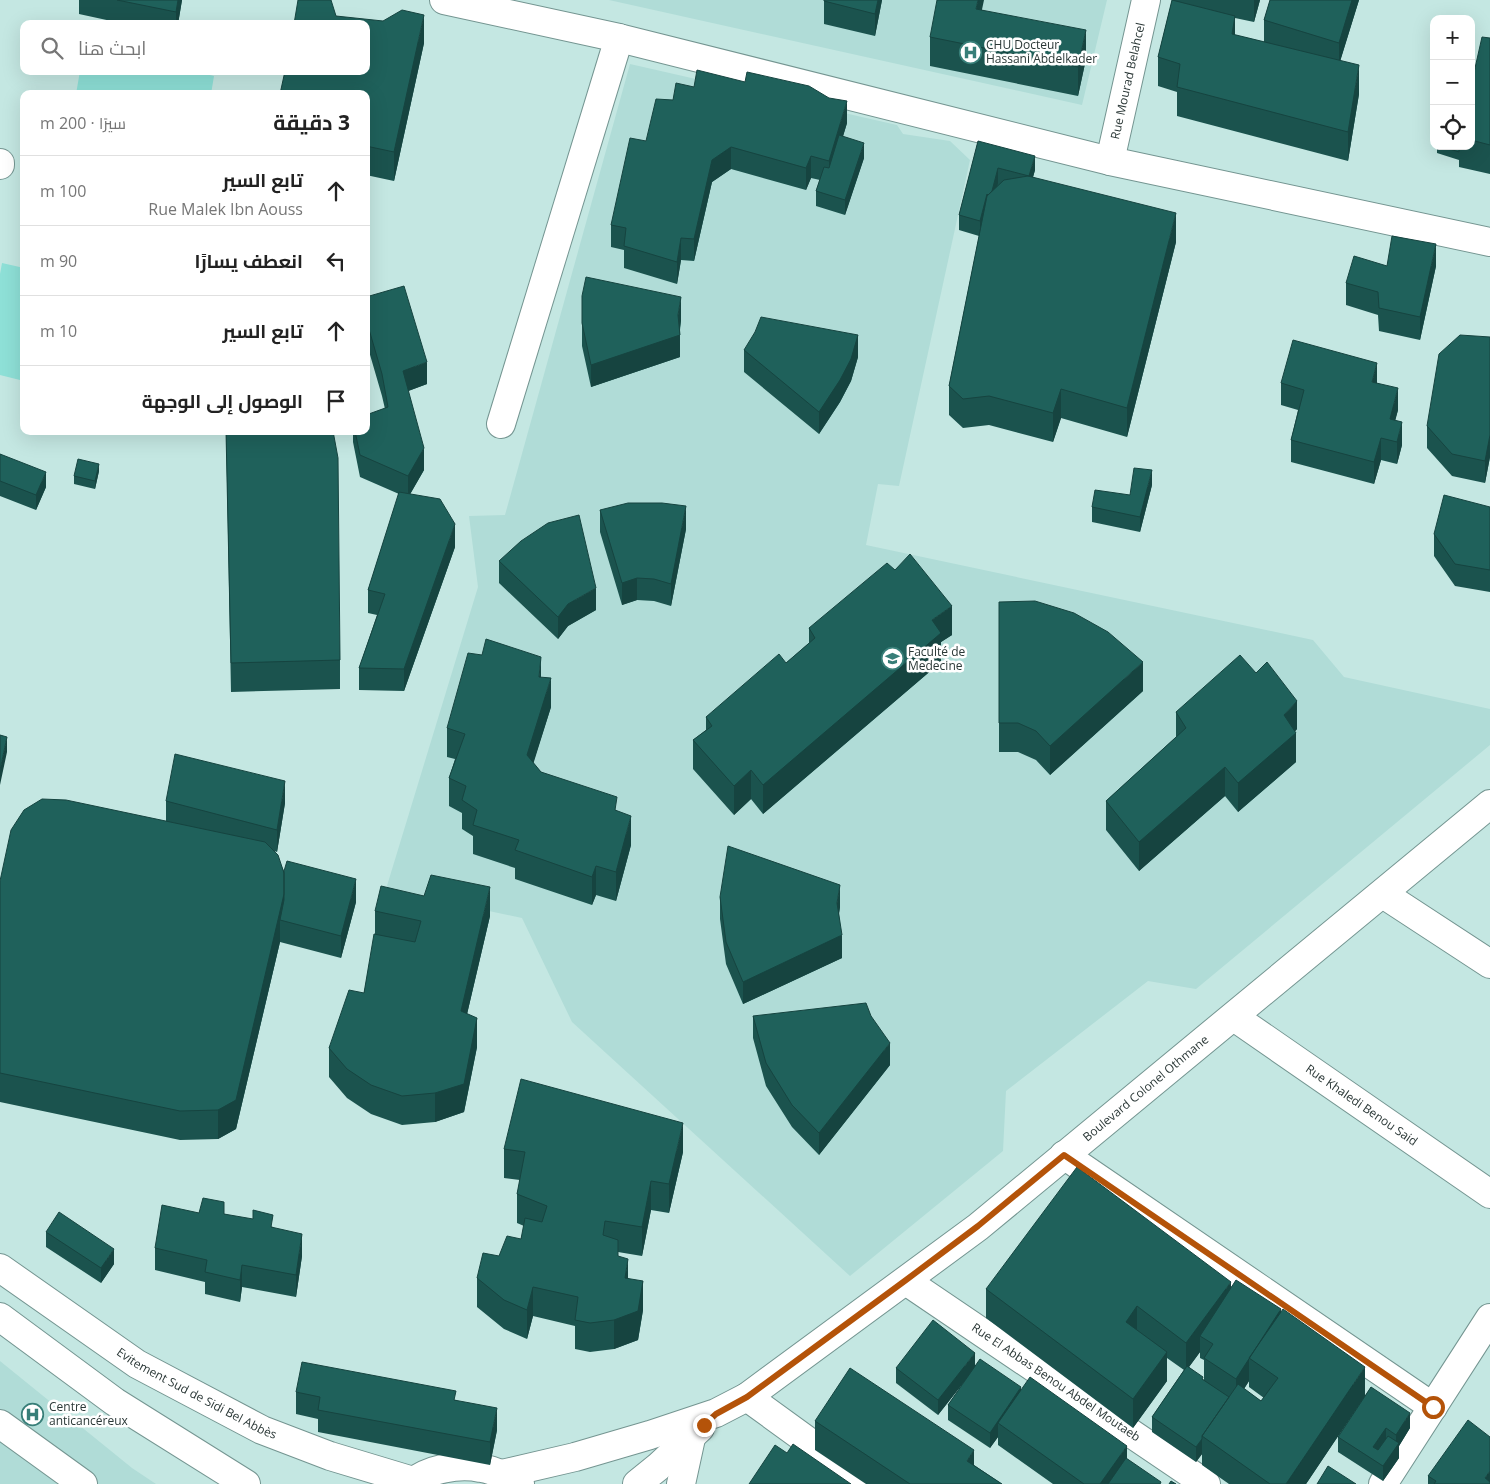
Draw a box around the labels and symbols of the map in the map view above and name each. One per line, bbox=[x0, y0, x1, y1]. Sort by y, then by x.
street label: Rue Mourad Belahcel bbox=[1106, 21, 1149, 141]
place label: CHU Docteur Hassani Abdelkader bbox=[986, 36, 1097, 67]
hospital icon: CHU Docteur Hassani Abdelkader bbox=[958, 40, 982, 64]
place label: Faculté de Medecine bbox=[908, 643, 965, 674]
school or university icon: Faculté de Medecine bbox=[880, 647, 904, 671]
street label: Boulevard Colonel Othmane bbox=[1079, 1031, 1212, 1145]
street label: Rue Khaledi Benou Said bbox=[1302, 1060, 1421, 1149]
street label: Rue El Abbas Benou Abdel Moutaeb bbox=[968, 1319, 1144, 1445]
street label: Evitement Sud de Sidi Bel Abbès bbox=[114, 1343, 280, 1443]
route start bbox=[1422, 1396, 1445, 1419]
place label: Centre anticancéreux bbox=[49, 1398, 129, 1429]
hospital icon: Centre anticancéreux bbox=[21, 1402, 45, 1426]
route end bbox=[693, 1414, 716, 1437]

